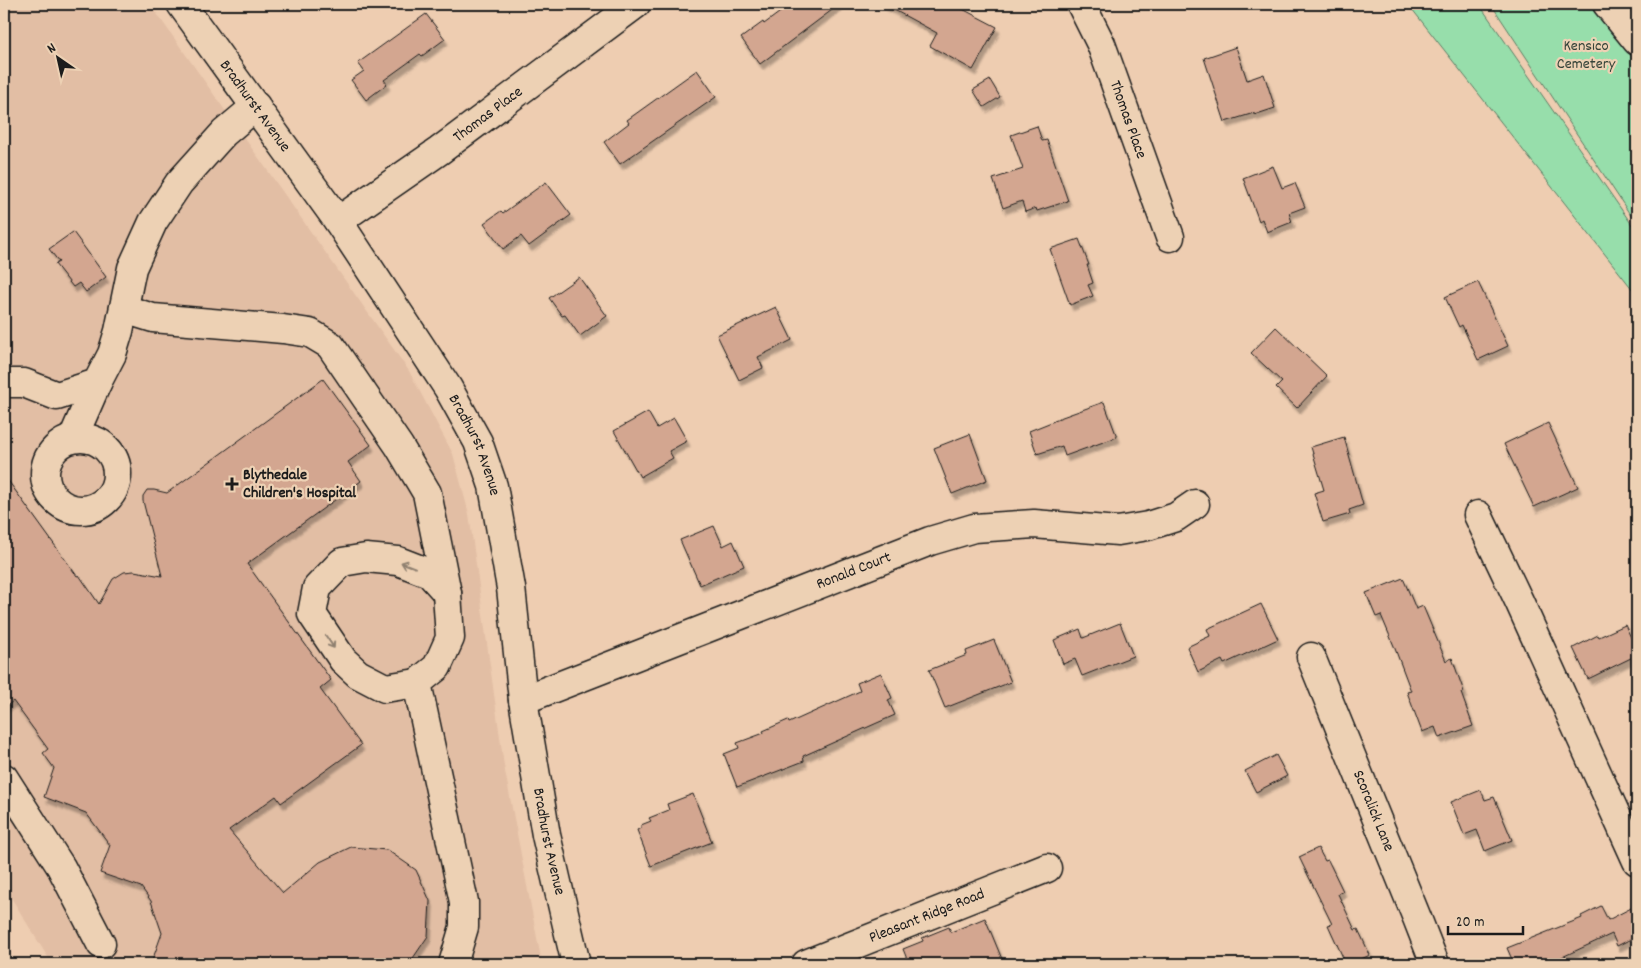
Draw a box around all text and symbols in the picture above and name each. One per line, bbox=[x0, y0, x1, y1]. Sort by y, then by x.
north arrow bbox=[32, 32, 82, 82]
park label: Kensico Cemetery bbox=[1557, 35, 1616, 76]
text: N bbox=[43, 39, 60, 59]
street label: Bradhurst Avenue bbox=[214, 55, 296, 157]
street label: Thomas Place bbox=[1103, 77, 1153, 162]
street label: Thomas Place bbox=[448, 81, 528, 148]
street label: Bradhurst Avenue bbox=[442, 390, 506, 497]
place label: Blythedale Children's Hospital bbox=[243, 464, 356, 505]
marker: Blythedale Children's Hospital bbox=[225, 477, 239, 491]
street label: Ronald Court bbox=[813, 546, 895, 596]
one-way arrow bbox=[401, 560, 416, 569]
one-way arrow bbox=[325, 634, 335, 648]
street label: Scoralick Lane bbox=[1347, 767, 1400, 855]
street label: Bradhurst Avenue bbox=[527, 786, 571, 897]
street label: Pleasant Ridge Road bbox=[865, 882, 988, 949]
scale bar bbox=[1448, 903, 1524, 935]
text: 20 m bbox=[1456, 912, 1484, 934]

